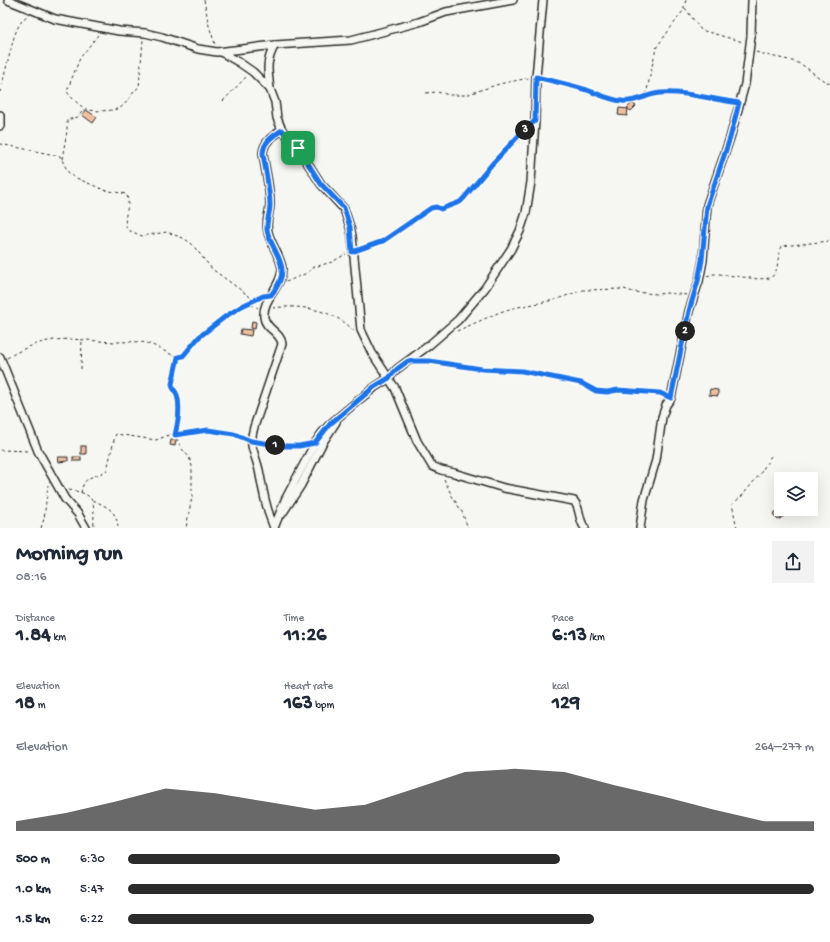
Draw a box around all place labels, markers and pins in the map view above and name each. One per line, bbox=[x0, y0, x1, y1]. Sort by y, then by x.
pin: 3 bbox=[515, 120, 535, 140]
pin bbox=[281, 131, 315, 165]
pin: 2 bbox=[675, 321, 695, 341]
pin: 1 bbox=[265, 435, 285, 455]

